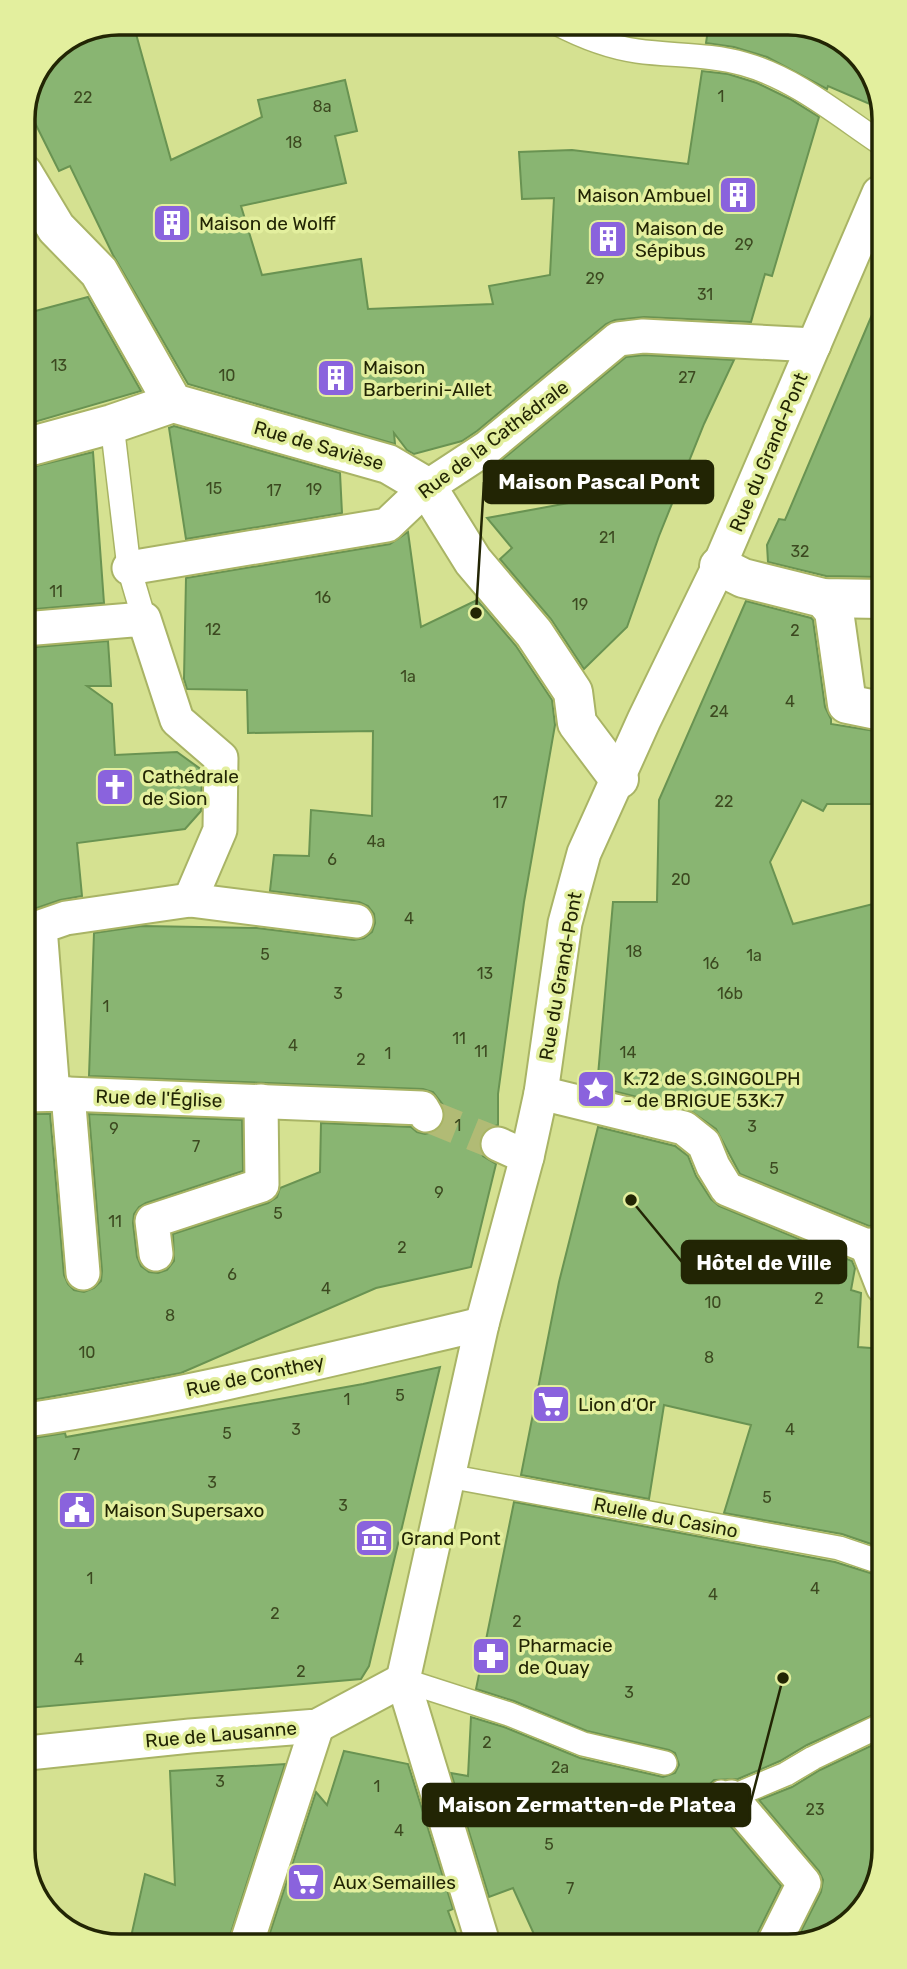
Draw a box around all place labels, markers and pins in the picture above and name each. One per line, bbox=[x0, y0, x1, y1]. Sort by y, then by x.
building icon: Maison Ambuel bbox=[717, 174, 759, 216]
place label: Maison Ambuel bbox=[577, 184, 711, 207]
building icon: Maison de Wolff bbox=[151, 202, 193, 244]
place label: Maison de Wolff bbox=[199, 212, 337, 235]
place label: Maison de Sépibus bbox=[635, 217, 724, 262]
building icon: Maison de Sépibus bbox=[587, 218, 629, 260]
place label: Maison Barberini-Allet bbox=[363, 356, 493, 401]
building icon: Maison Barberini-Allet bbox=[315, 357, 357, 399]
callout: Maison Pascal Pont bbox=[484, 461, 713, 503]
place label: Cathédrale de Sion bbox=[142, 765, 239, 810]
church icon: Cathédrale de Sion bbox=[94, 766, 136, 808]
place label: K.72 de S.GINGOLPH - de BRIGUE 53K.7 bbox=[623, 1067, 801, 1112]
place icon: K.72 de S.GINGOLPH - de BRIGUE 53K.7 bbox=[575, 1068, 617, 1110]
callout: Hôtel de Ville bbox=[682, 1241, 846, 1283]
supermarket icon: Lion d‘Or bbox=[530, 1383, 572, 1425]
place label: Lion d‘Or bbox=[578, 1393, 657, 1416]
public building icon: Maison Supersaxo bbox=[56, 1489, 98, 1531]
place label: Maison Supersaxo bbox=[104, 1499, 264, 1522]
museum icon: Grand Pont bbox=[353, 1517, 395, 1559]
place label: Grand Pont bbox=[401, 1527, 501, 1550]
place label: Pharmacie de Quay bbox=[518, 1634, 613, 1679]
pharmacy icon: Pharmacie de Quay bbox=[470, 1635, 512, 1677]
callout: Maison Zermatten-de Platea bbox=[423, 1784, 750, 1826]
supermarket icon: Aux Semailles bbox=[285, 1861, 327, 1903]
place label: Aux Semailles bbox=[333, 1871, 456, 1894]

